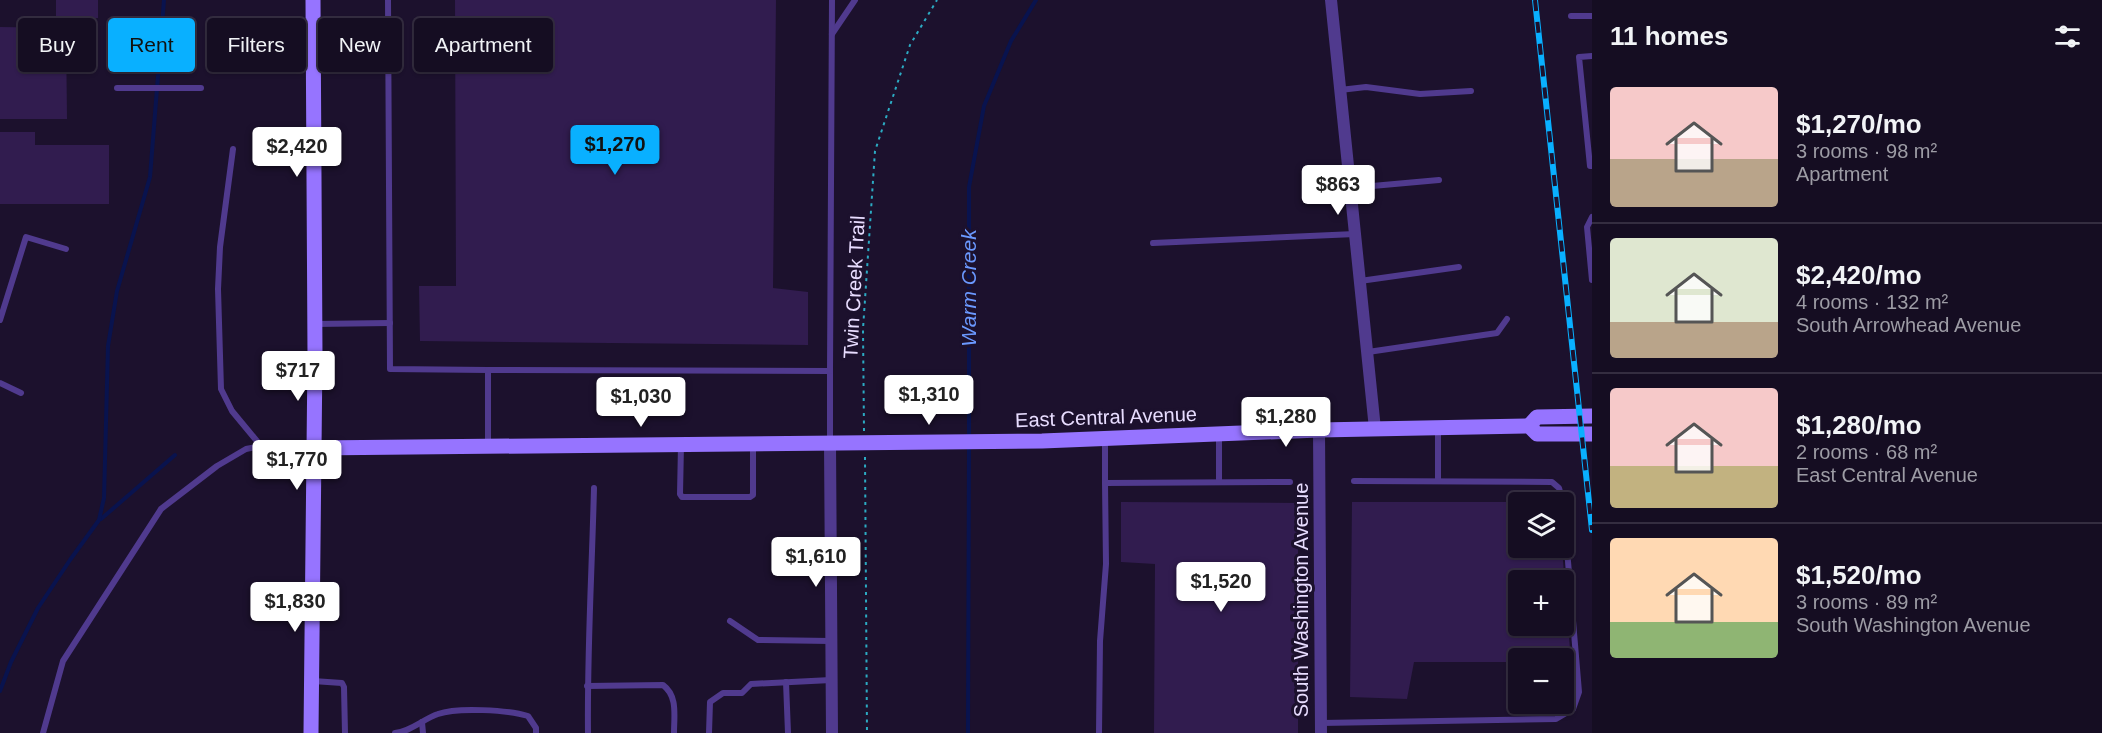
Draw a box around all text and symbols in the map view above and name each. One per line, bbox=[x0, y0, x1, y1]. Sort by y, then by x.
chip: Buy bbox=[18, 18, 96, 72]
chip: Rent bbox=[108, 18, 195, 72]
chip: Filters bbox=[207, 18, 306, 72]
chip: New bbox=[318, 18, 402, 72]
chip: Apartment bbox=[414, 18, 553, 72]
icon: filters bbox=[2051, 20, 2084, 53]
text: 11 homes bbox=[1610, 21, 1729, 51]
text: $1,270/mo bbox=[1796, 109, 1922, 139]
icon: home bbox=[1658, 111, 1730, 183]
pin: $1,270 bbox=[566, 125, 664, 176]
pin: $2,420 bbox=[248, 127, 346, 178]
text: $1,270 bbox=[584, 133, 646, 155]
text: $2,420 bbox=[266, 135, 328, 157]
text: 3 rooms · 98 m² bbox=[1796, 140, 1937, 162]
text: Apartment bbox=[1796, 163, 1888, 185]
pin: $863 bbox=[1302, 165, 1374, 216]
text: $863 bbox=[1316, 173, 1360, 195]
street label: Twin Creek Trail bbox=[839, 215, 869, 359]
water label: Warm Creek bbox=[957, 228, 980, 347]
text: $2,420/mo bbox=[1796, 260, 1922, 290]
icon: home bbox=[1658, 262, 1730, 334]
text: 4 rooms · 132 m² bbox=[1796, 291, 1948, 313]
text: South Arrowhead Avenue bbox=[1796, 314, 2021, 336]
pin: $717 bbox=[262, 351, 334, 402]
text: $717 bbox=[276, 359, 320, 381]
pin: $1,310 bbox=[880, 375, 978, 426]
pin: $1,030 bbox=[592, 377, 690, 428]
text: $1,310 bbox=[898, 383, 960, 405]
text: $1,030 bbox=[610, 385, 672, 407]
pin: $1,280 bbox=[1237, 397, 1335, 448]
street label: East Central Avenue bbox=[1015, 403, 1197, 431]
text: $1,280 bbox=[1255, 405, 1317, 427]
text: $1,280/mo bbox=[1796, 410, 1922, 440]
icon: home bbox=[1658, 412, 1730, 484]
pin: $1,770 bbox=[248, 440, 346, 491]
text: 2 rooms · 68 m² bbox=[1796, 441, 1937, 463]
text: $1,770 bbox=[266, 448, 328, 470]
text: East Central Avenue bbox=[1796, 464, 1978, 486]
street label: South Washington Avenue bbox=[1290, 483, 1312, 717]
map controls bbox=[1508, 492, 1574, 714]
button: layers bbox=[1508, 492, 1574, 558]
pin: $1,610 bbox=[767, 537, 865, 588]
text: $1,610 bbox=[785, 545, 847, 567]
text: $1,520/mo bbox=[1796, 560, 1922, 590]
pin: $1,520 bbox=[1172, 562, 1270, 613]
icon: home bbox=[1658, 562, 1730, 634]
text: $1,520 bbox=[1190, 570, 1252, 592]
button: + bbox=[1508, 570, 1574, 636]
pin: $1,830 bbox=[246, 582, 344, 633]
text: $1,830 bbox=[264, 590, 326, 612]
text: 3 rooms · 89 m² bbox=[1796, 591, 1937, 613]
text: South Washington Avenue bbox=[1796, 614, 2031, 636]
button: − bbox=[1508, 648, 1574, 714]

